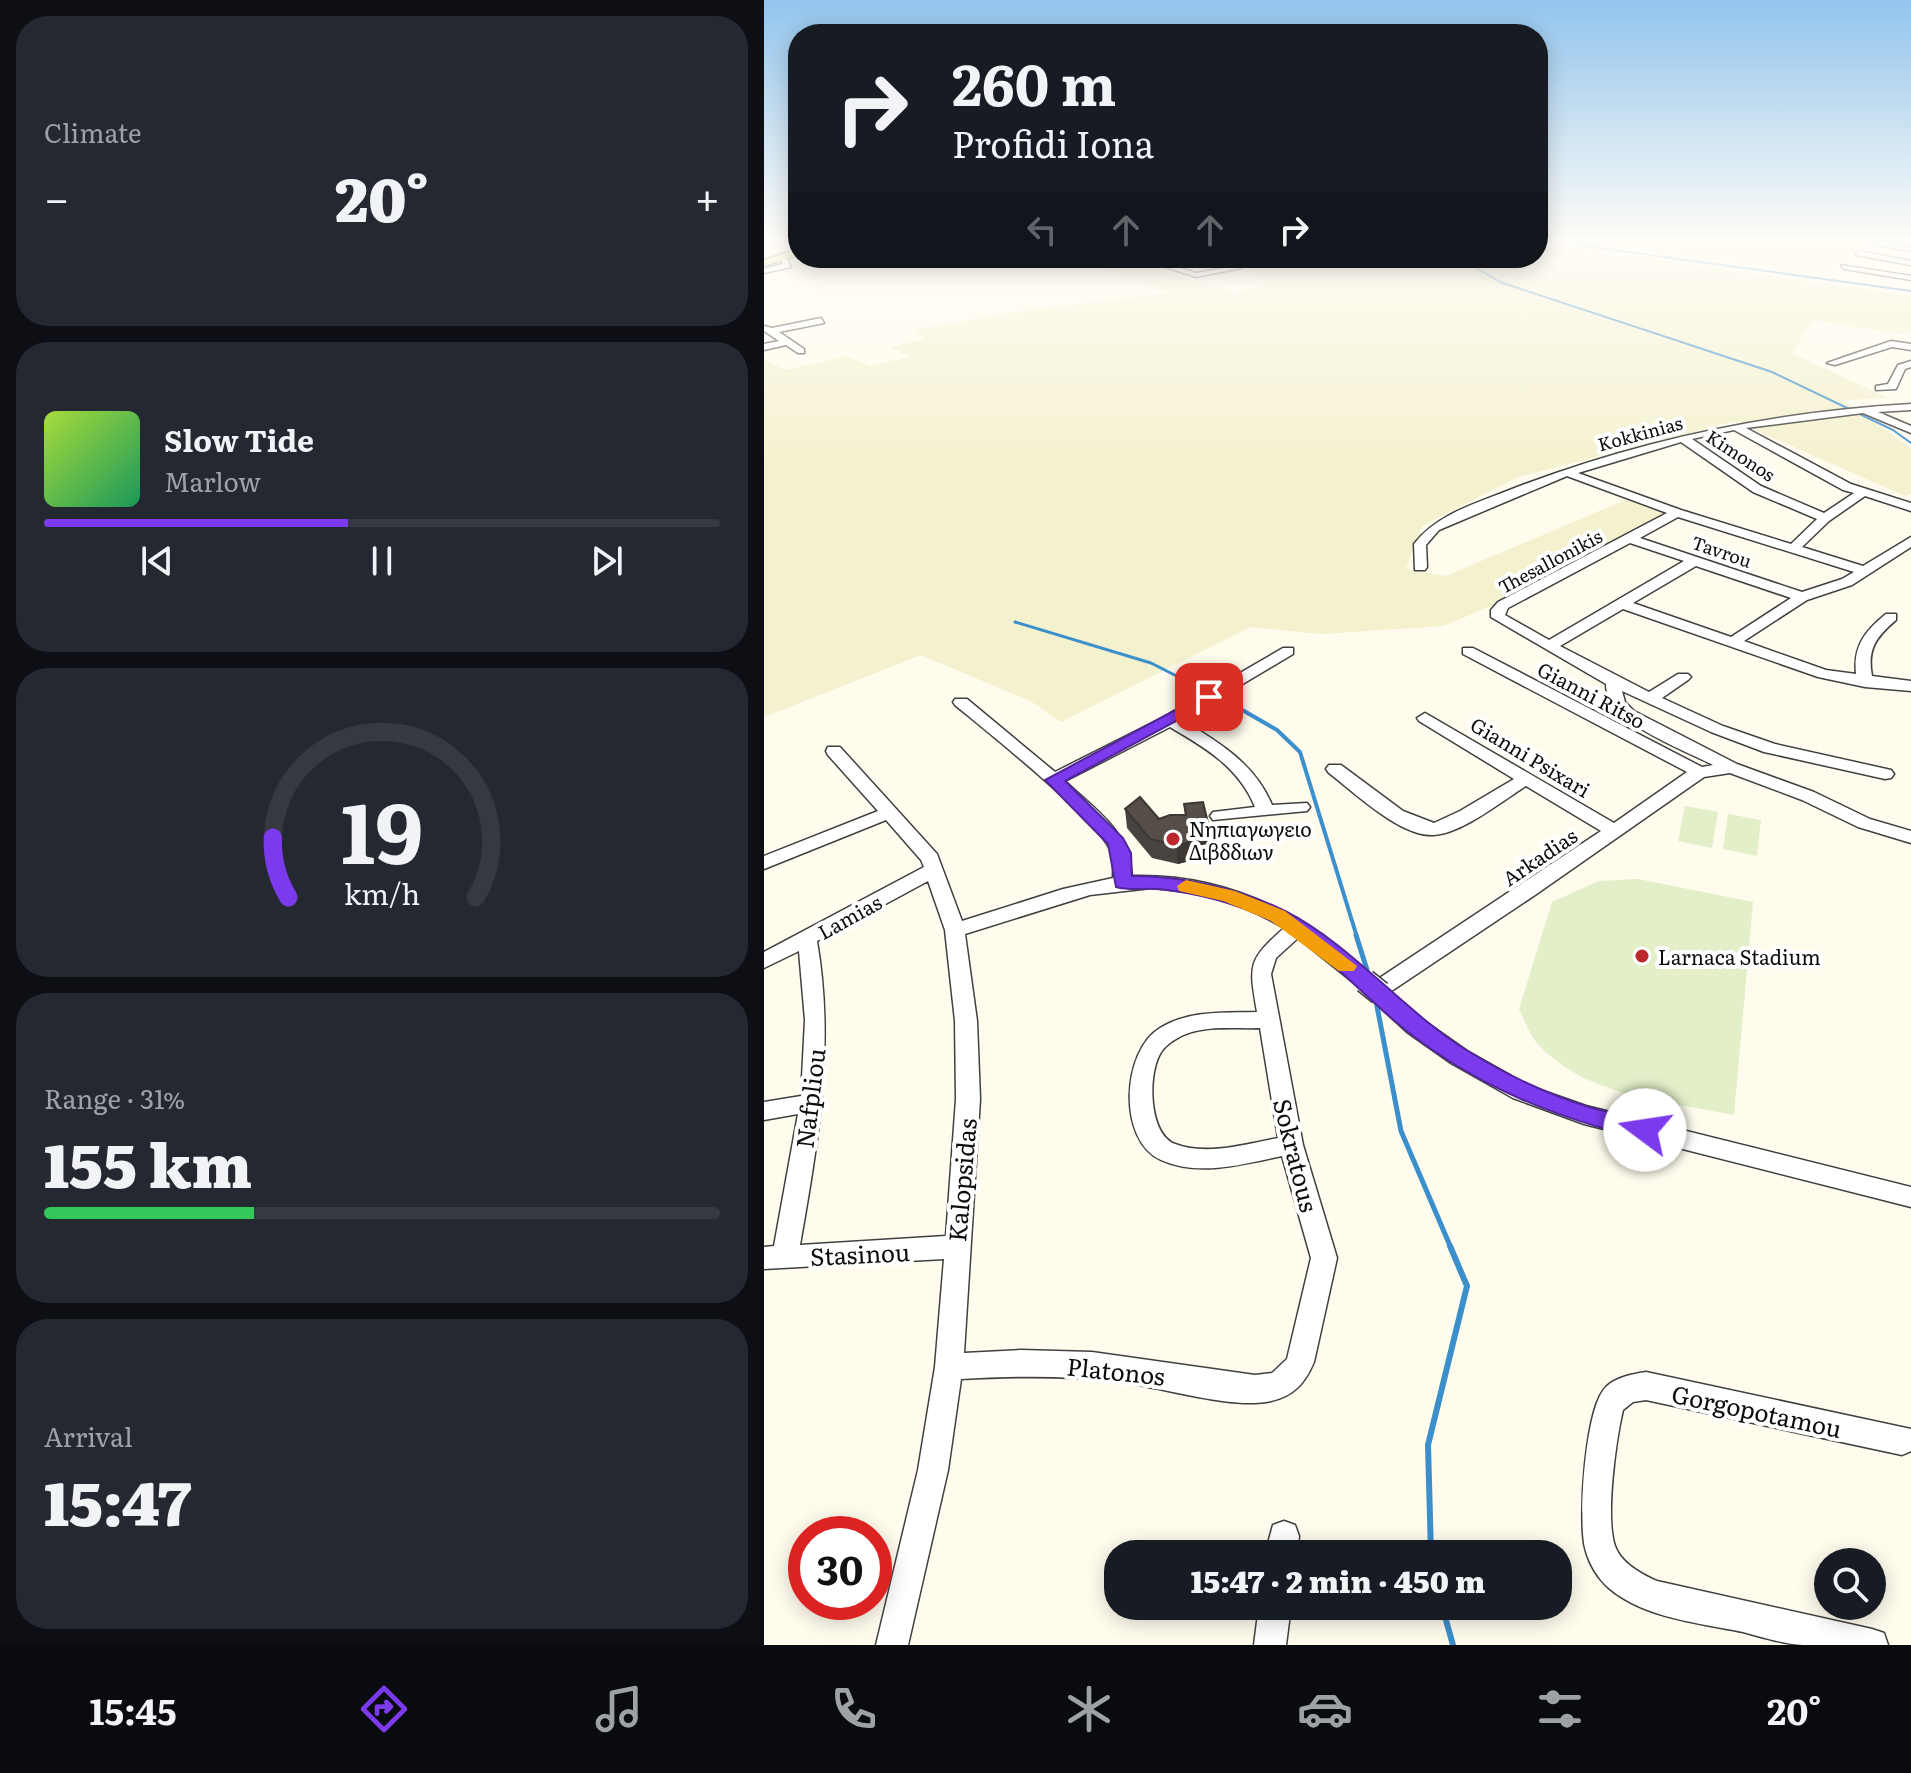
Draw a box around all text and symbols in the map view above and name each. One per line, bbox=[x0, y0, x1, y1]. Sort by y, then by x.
text: 260 m bbox=[952, 40, 1116, 123]
icon: right bbox=[820, 56, 924, 160]
text: Climate bbox=[44, 112, 142, 151]
text: Profidi Iona bbox=[952, 116, 1154, 169]
text: 20° bbox=[335, 151, 429, 240]
text: − bbox=[44, 163, 70, 229]
text: + bbox=[694, 163, 720, 229]
icon: left bbox=[1020, 208, 1064, 252]
icon: ahead bbox=[1104, 208, 1148, 252]
icon: ahead bbox=[1188, 208, 1232, 252]
icon: right bbox=[1272, 208, 1316, 252]
street label: Kokkinias bbox=[1594, 409, 1686, 457]
text: Slow Tide bbox=[164, 417, 314, 461]
street label: Kimonos bbox=[1701, 423, 1781, 487]
text: Marlow bbox=[164, 461, 261, 500]
street label: Thesallonikis bbox=[1493, 522, 1607, 600]
street label: Tavrou bbox=[1688, 528, 1756, 574]
icon: previous bbox=[135, 539, 179, 583]
icon: pause bbox=[360, 539, 404, 583]
icon: next bbox=[585, 539, 629, 583]
street label: Gianni Ritso bbox=[1533, 653, 1651, 735]
pin bbox=[1175, 663, 1243, 731]
icon: arrive bbox=[1187, 675, 1231, 719]
street label: Gianni Psixari bbox=[1465, 708, 1597, 804]
text: 19 bbox=[341, 766, 423, 890]
place label: Νηπιαγωγειο Διβδδιων bbox=[1189, 813, 1312, 866]
street label: Arkadias bbox=[1495, 820, 1583, 892]
marker: Νηπιαγωγειο Διβδδιων bbox=[1164, 830, 1182, 848]
text: km/h bbox=[344, 872, 420, 915]
street label: Lamias bbox=[812, 886, 886, 946]
place label: Larnaca Stadium bbox=[1658, 941, 1821, 971]
marker: Larnaca Stadium bbox=[1633, 947, 1651, 965]
street label: Nafpliou bbox=[785, 1046, 833, 1150]
text: Range · 31% bbox=[44, 1078, 185, 1117]
position arrow bbox=[1603, 1088, 1687, 1172]
street label: Sokratous bbox=[1266, 1095, 1328, 1216]
text: 155 km bbox=[44, 1117, 252, 1206]
street label: Kalopsidas bbox=[938, 1117, 984, 1243]
street label: Stasinou bbox=[809, 1233, 911, 1273]
street label: Platonos bbox=[1065, 1347, 1167, 1393]
street label: Gorgopotamou bbox=[1669, 1375, 1845, 1445]
text: Arrival bbox=[44, 1416, 133, 1455]
text: 15:47 bbox=[44, 1455, 191, 1544]
speed limit sign: 30 bbox=[788, 1516, 892, 1620]
map controls bbox=[1814, 1548, 1886, 1620]
button: search bbox=[1814, 1548, 1886, 1620]
text: 15:47 · 2 min · 450 m bbox=[1191, 1558, 1485, 1602]
icon: directions bbox=[356, 1681, 412, 1737]
icon: music bbox=[591, 1681, 647, 1737]
icon: phone bbox=[826, 1681, 882, 1737]
icon: climate bbox=[1061, 1681, 1117, 1737]
icon: car bbox=[1297, 1681, 1353, 1737]
icon: filters bbox=[1532, 1681, 1588, 1737]
text: 15:45 bbox=[90, 1683, 177, 1736]
text: 20° bbox=[1767, 1683, 1821, 1736]

